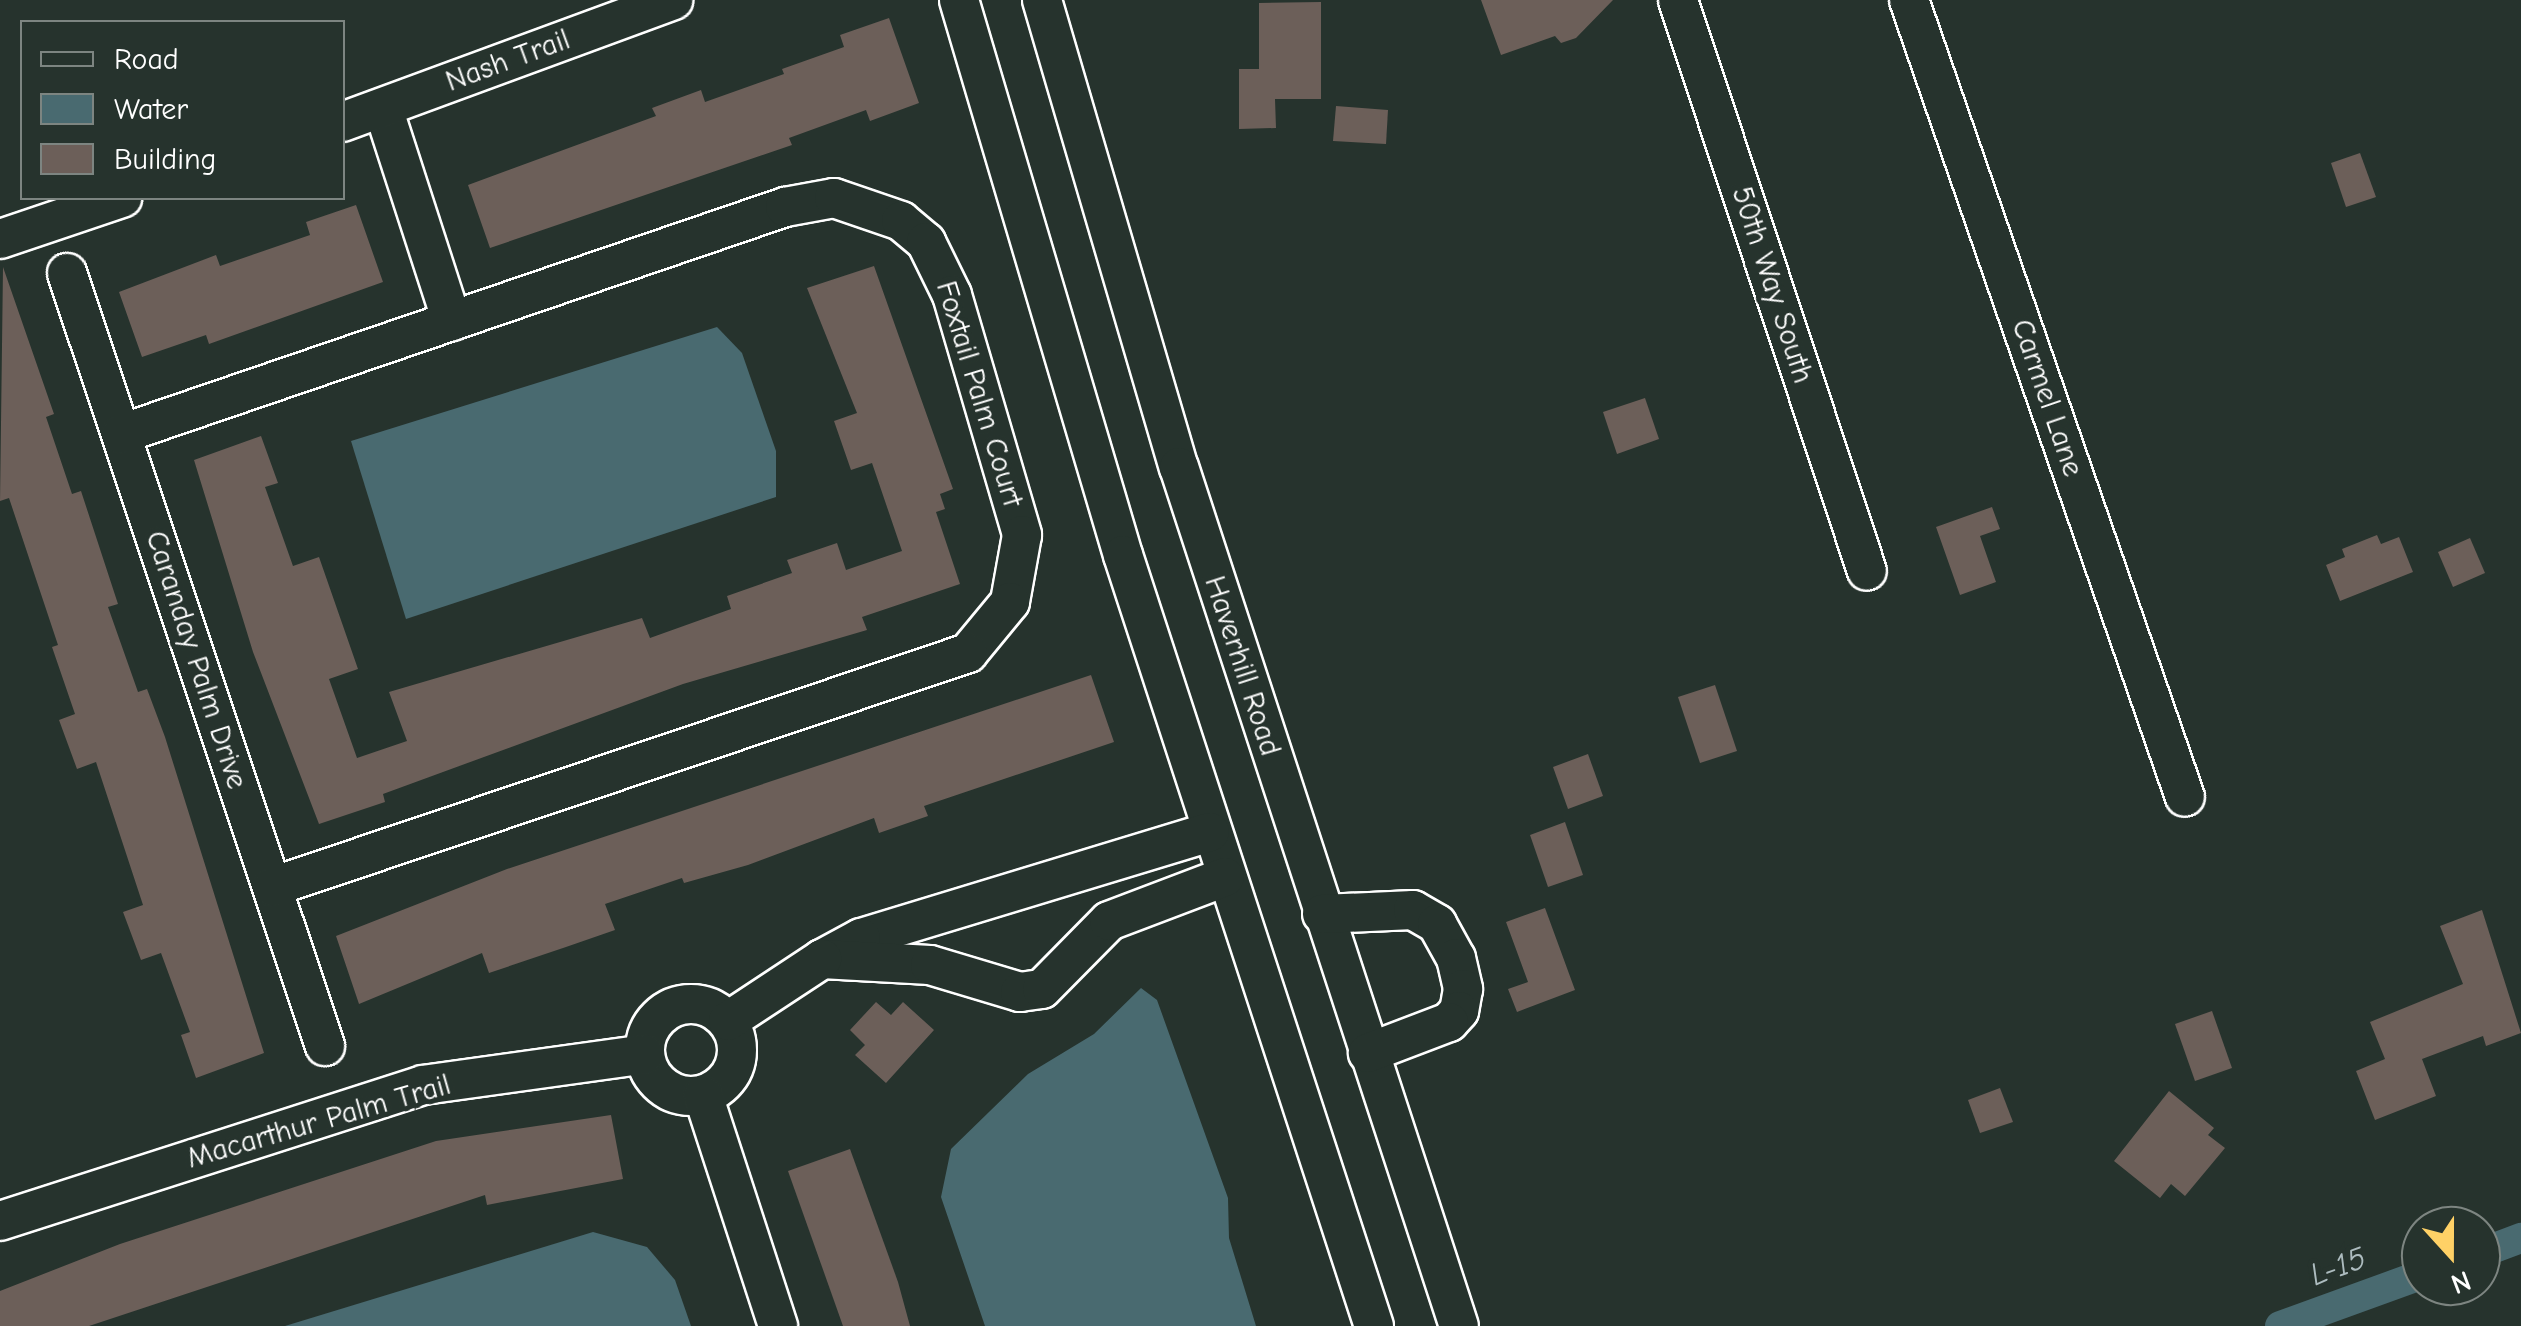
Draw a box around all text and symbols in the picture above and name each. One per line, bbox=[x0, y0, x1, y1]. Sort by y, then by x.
legend bbox=[20, 20, 345, 200]
street label: Nash Trail bbox=[441, 22, 575, 100]
text: Road bbox=[114, 42, 179, 77]
text: Water bbox=[114, 92, 188, 127]
text: Building bbox=[114, 142, 217, 177]
street label: 50th Way South bbox=[1723, 182, 1821, 388]
street label: Foxtail Palm Court bbox=[928, 277, 1030, 511]
street label: Carmel Lane bbox=[2003, 315, 2091, 481]
street label: Caranday Palm Drive bbox=[137, 526, 255, 794]
street label: Haverhill Road bbox=[1196, 572, 1288, 760]
street label: Macarthur Palm Trail bbox=[183, 1067, 455, 1177]
north arrow bbox=[2401, 1206, 2501, 1306]
water label: L-15 bbox=[2305, 1239, 2371, 1295]
text: N bbox=[2447, 1264, 2475, 1300]

